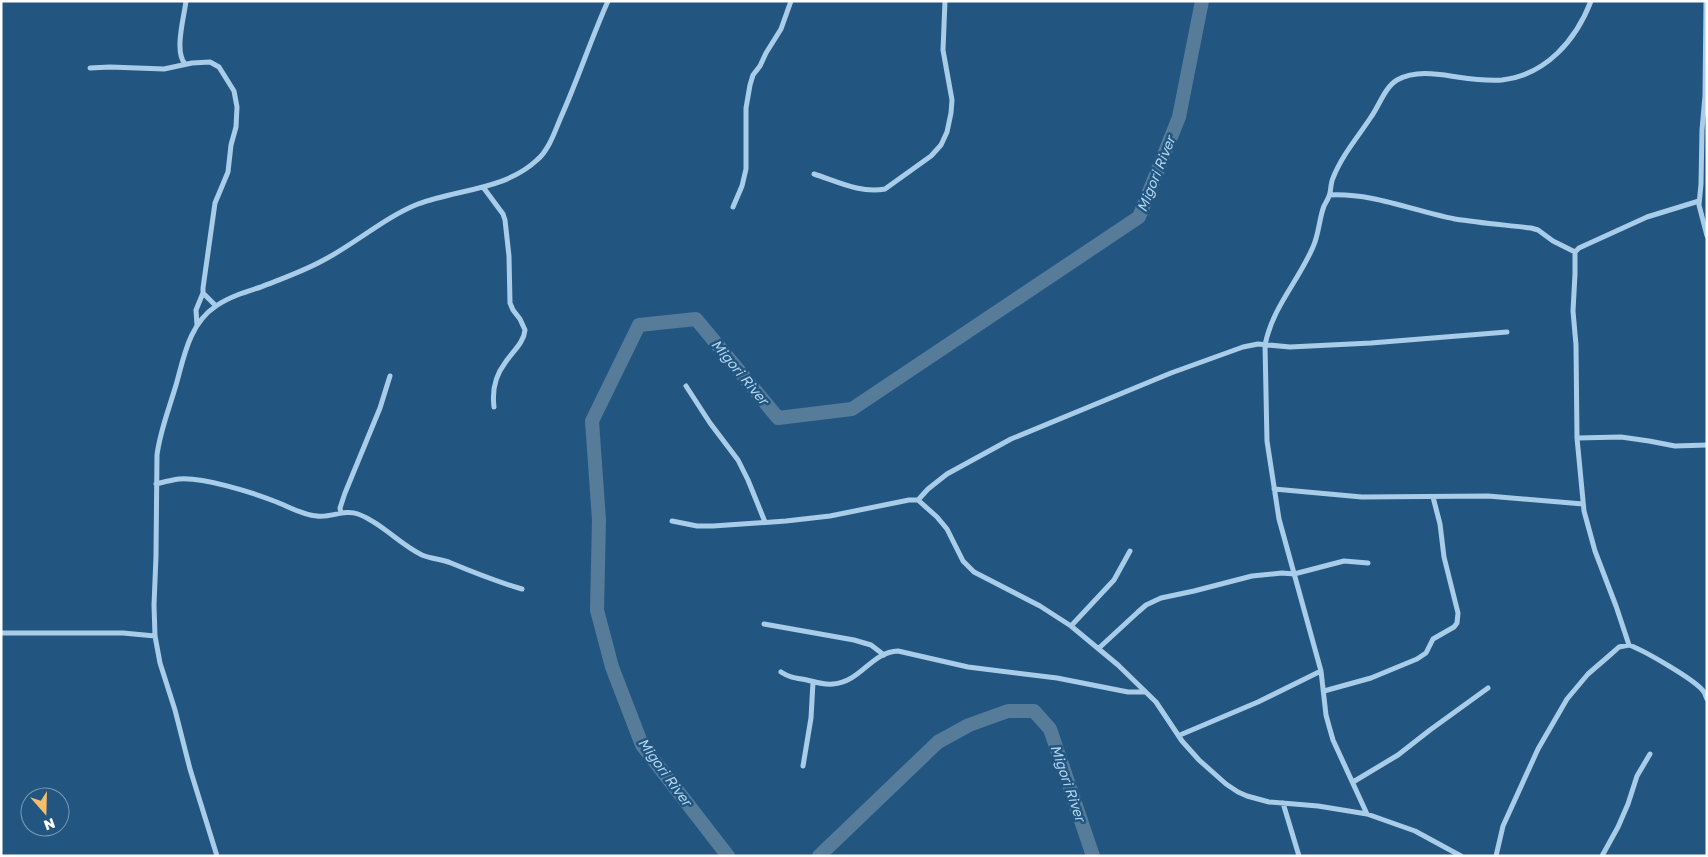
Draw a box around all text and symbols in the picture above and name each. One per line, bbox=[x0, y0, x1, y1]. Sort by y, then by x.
water label: Migori River bbox=[1133, 131, 1179, 214]
water label: Migori River bbox=[708, 336, 774, 410]
water label: Migori River bbox=[635, 734, 697, 811]
water label: Migori River bbox=[1047, 742, 1090, 826]
north arrow bbox=[20, 787, 70, 837]
text: N bbox=[42, 815, 58, 834]

